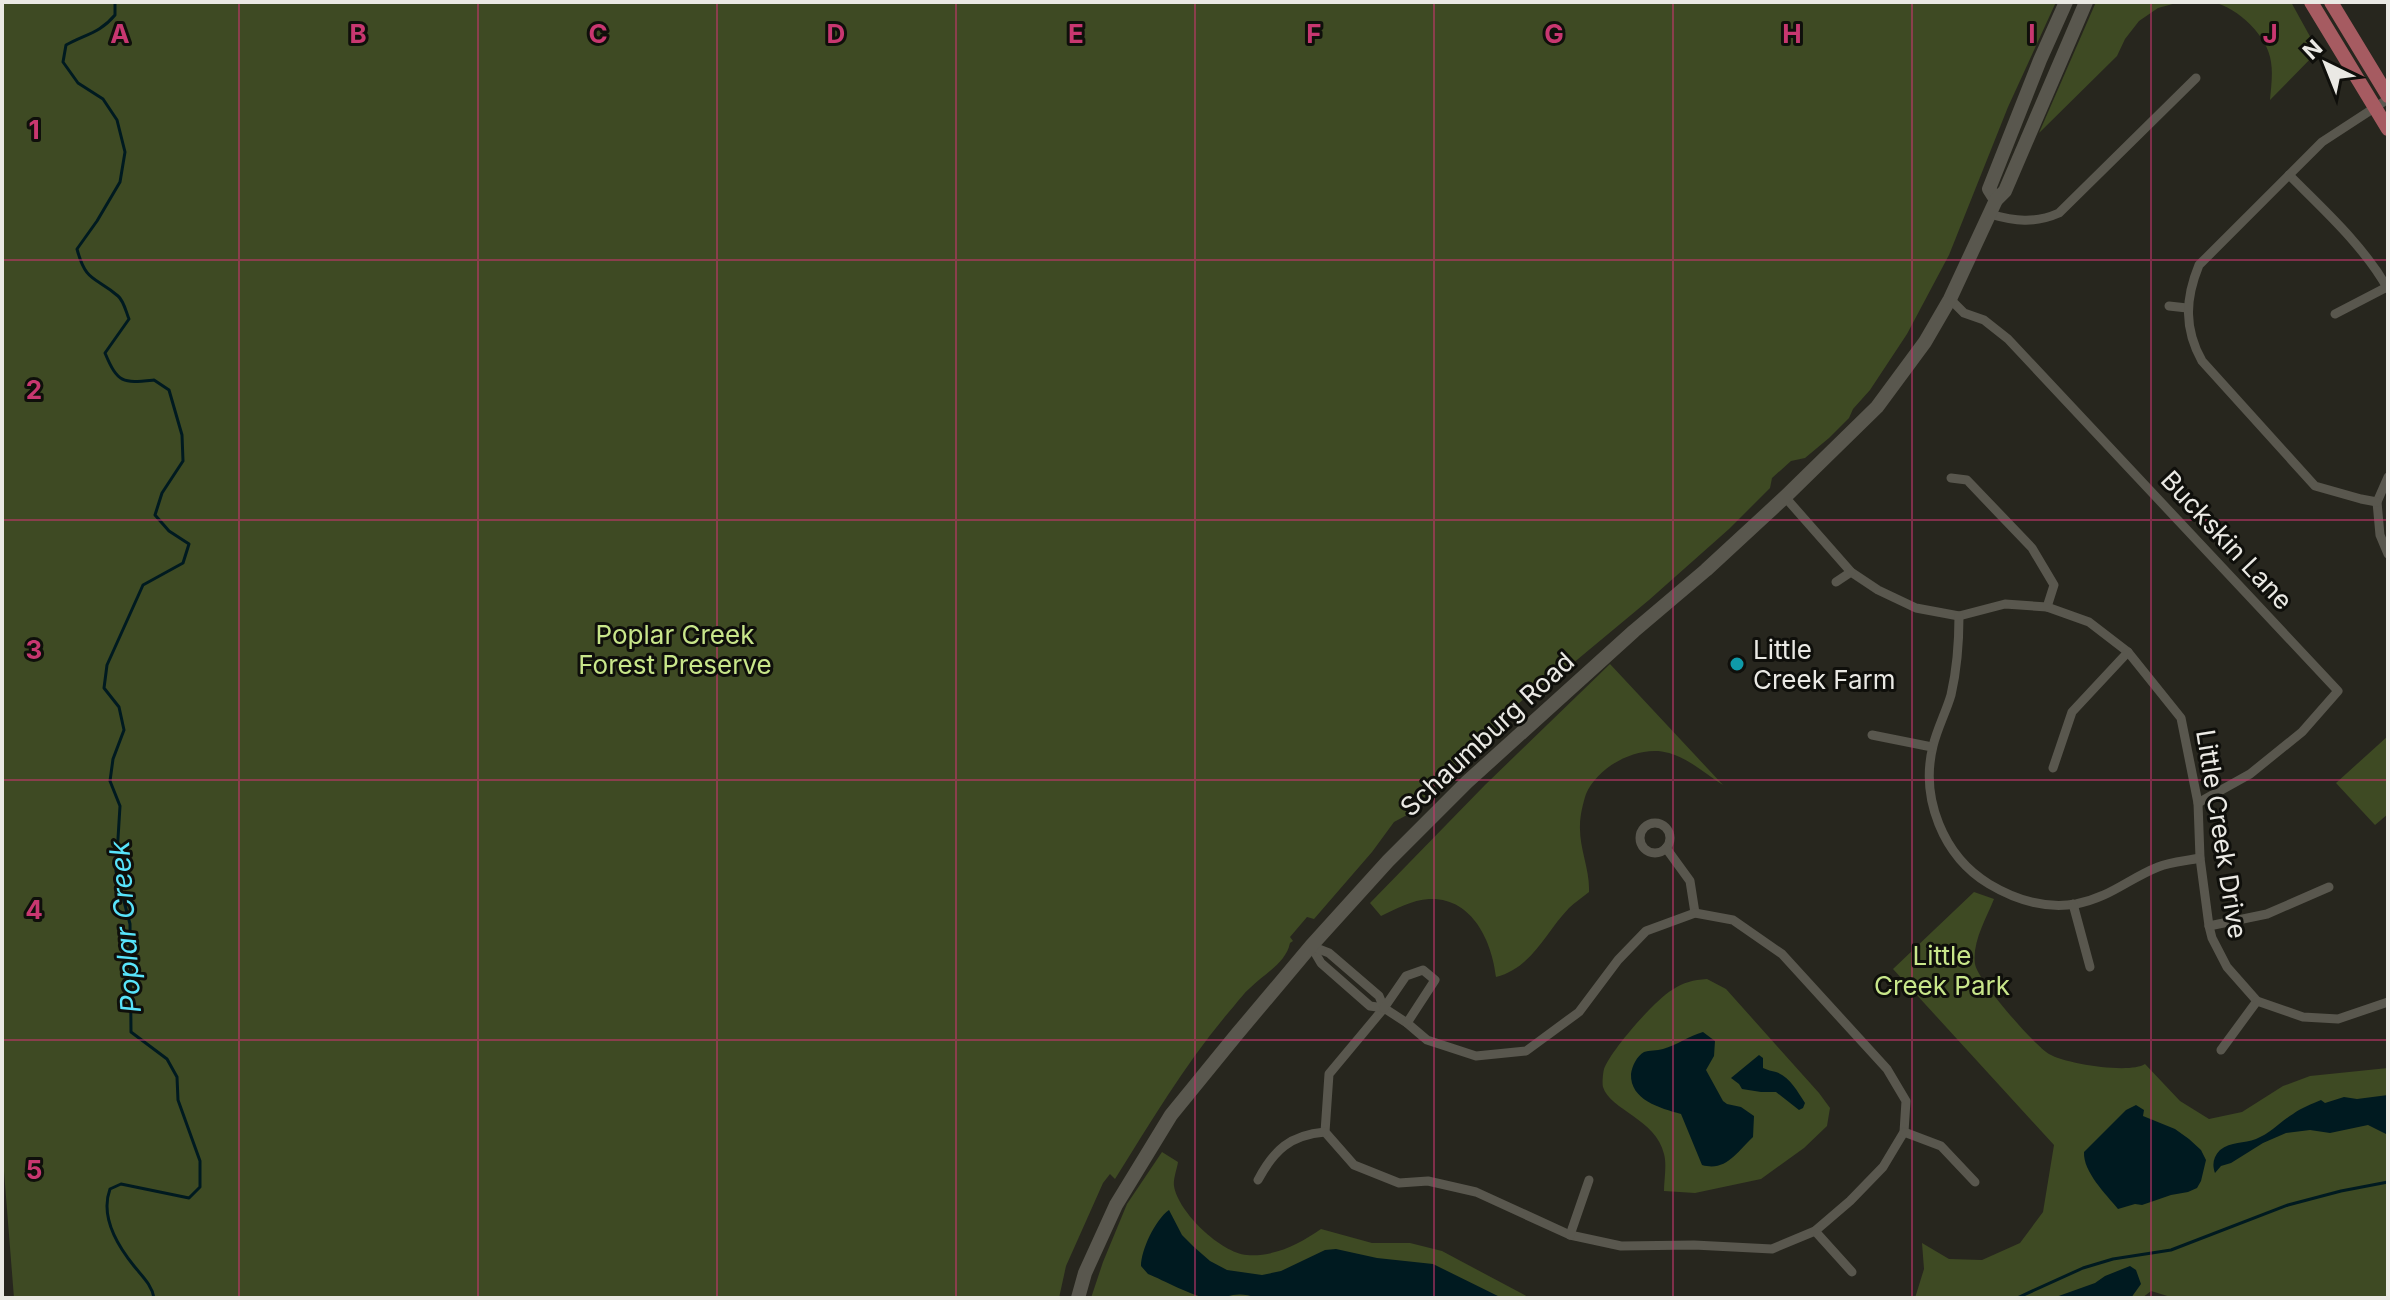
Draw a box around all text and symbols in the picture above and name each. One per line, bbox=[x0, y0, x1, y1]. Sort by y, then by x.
text: A bbox=[110, 18, 130, 49]
text: B bbox=[349, 18, 367, 49]
text: C bbox=[588, 18, 608, 49]
text: D bbox=[827, 18, 845, 49]
text: E bbox=[1068, 18, 1084, 49]
text: F bbox=[1306, 18, 1322, 49]
text: G bbox=[1544, 18, 1564, 49]
text: H bbox=[1782, 18, 1802, 49]
text: I bbox=[2028, 18, 2036, 49]
text: J bbox=[2262, 18, 2278, 49]
north arrow bbox=[2286, 24, 2366, 104]
text: N bbox=[2297, 34, 2327, 65]
text: 1 bbox=[28, 114, 40, 145]
text: 2 bbox=[26, 374, 42, 405]
street label: Buckskin Lane bbox=[2155, 464, 2299, 616]
park label: Poplar Creek Forest Preserve bbox=[578, 619, 772, 680]
text: 3 bbox=[26, 634, 42, 665]
place label: Little Creek Farm bbox=[1753, 634, 1896, 695]
street label: Schaumburg Road bbox=[1394, 646, 1580, 822]
marker: Little Creek Farm bbox=[1728, 655, 1746, 673]
street label: Little Creek Drive bbox=[2190, 727, 2254, 941]
water label: Poplar Creek bbox=[102, 839, 148, 1014]
text: 4 bbox=[25, 894, 43, 925]
park label: Little Creek Park bbox=[1874, 940, 2010, 1001]
text: 5 bbox=[26, 1154, 42, 1185]

